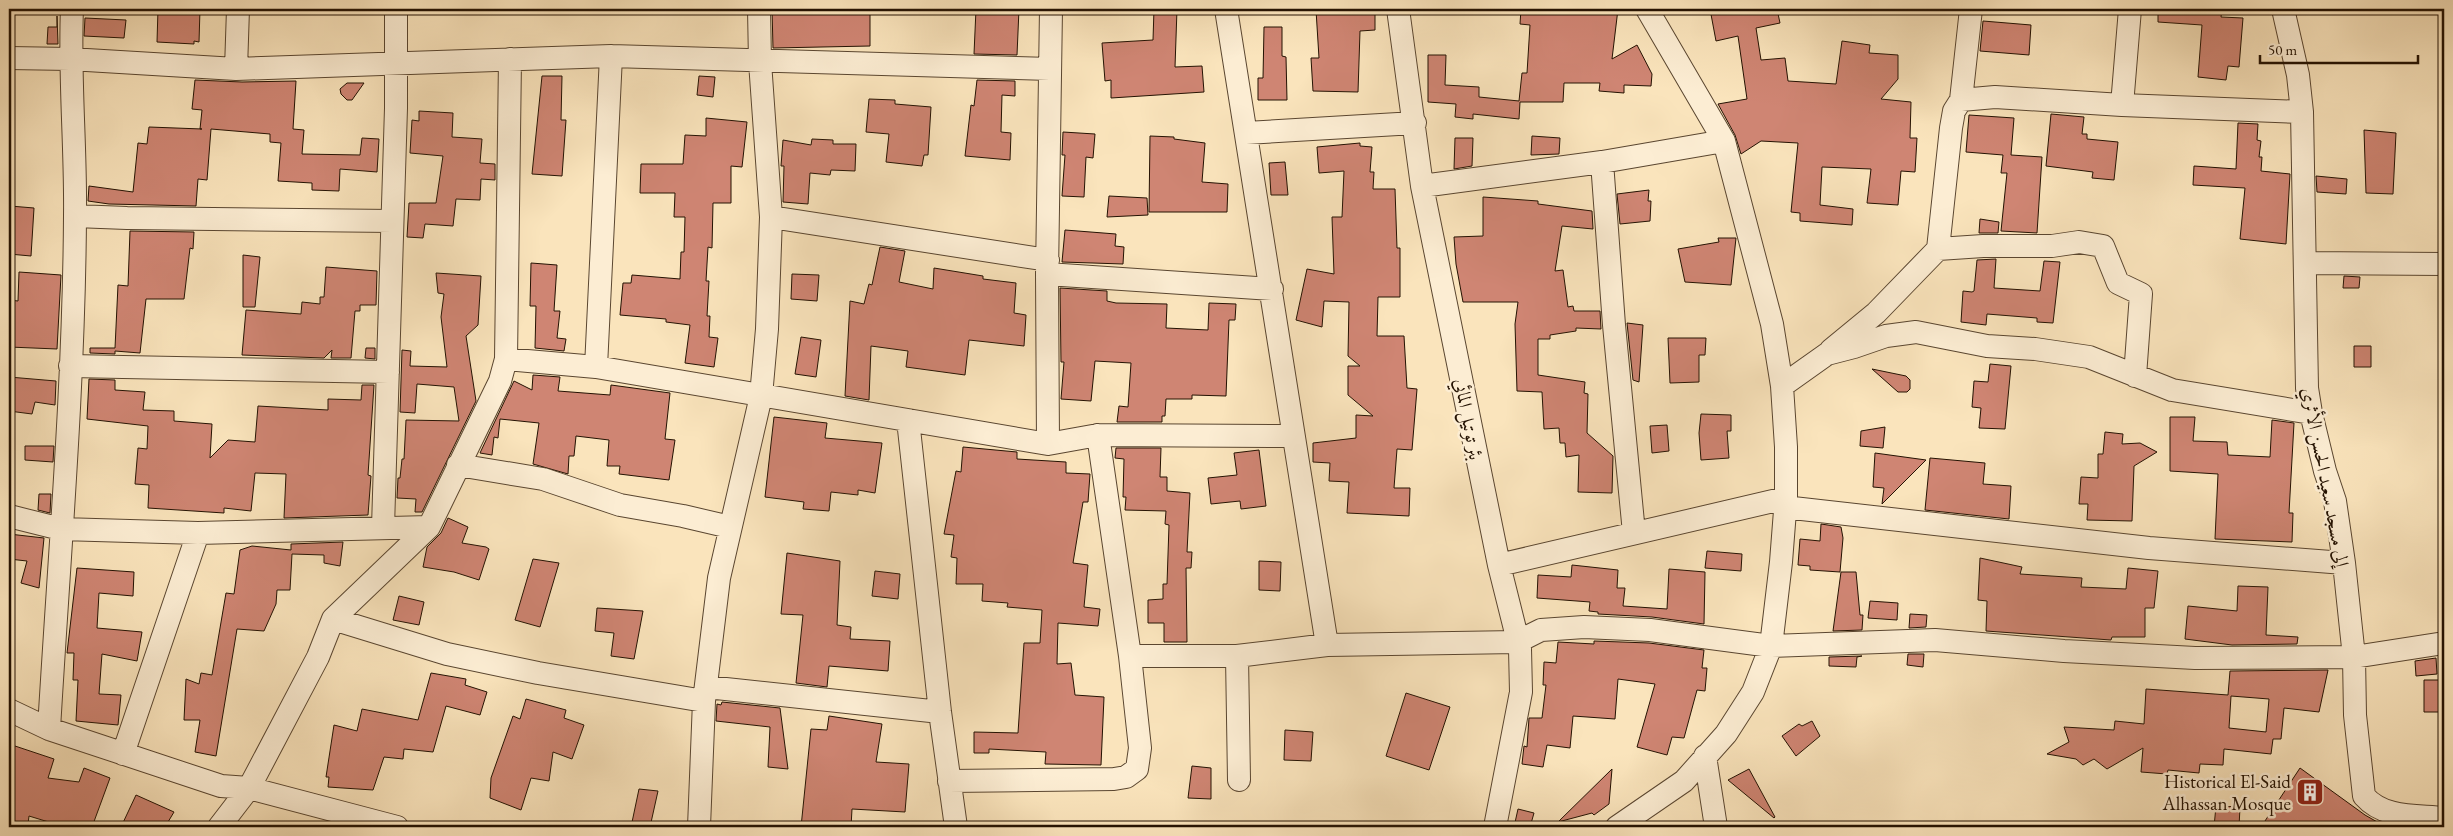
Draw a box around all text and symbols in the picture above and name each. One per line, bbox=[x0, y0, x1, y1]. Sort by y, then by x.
scale bar bbox=[2260, 32, 2418, 64]
text: 50 m bbox=[2268, 40, 2297, 59]
street label: بئر توتيل المائي bbox=[1445, 376, 1489, 463]
street label: إلى مسجد سعيد الحسن الأثري bbox=[2293, 385, 2357, 571]
place label: Historical El-Said Alhassan Mosque bbox=[2162, 769, 2291, 816]
building icon: Historical El-Said Alhassan Mosque bbox=[2295, 777, 2325, 807]

